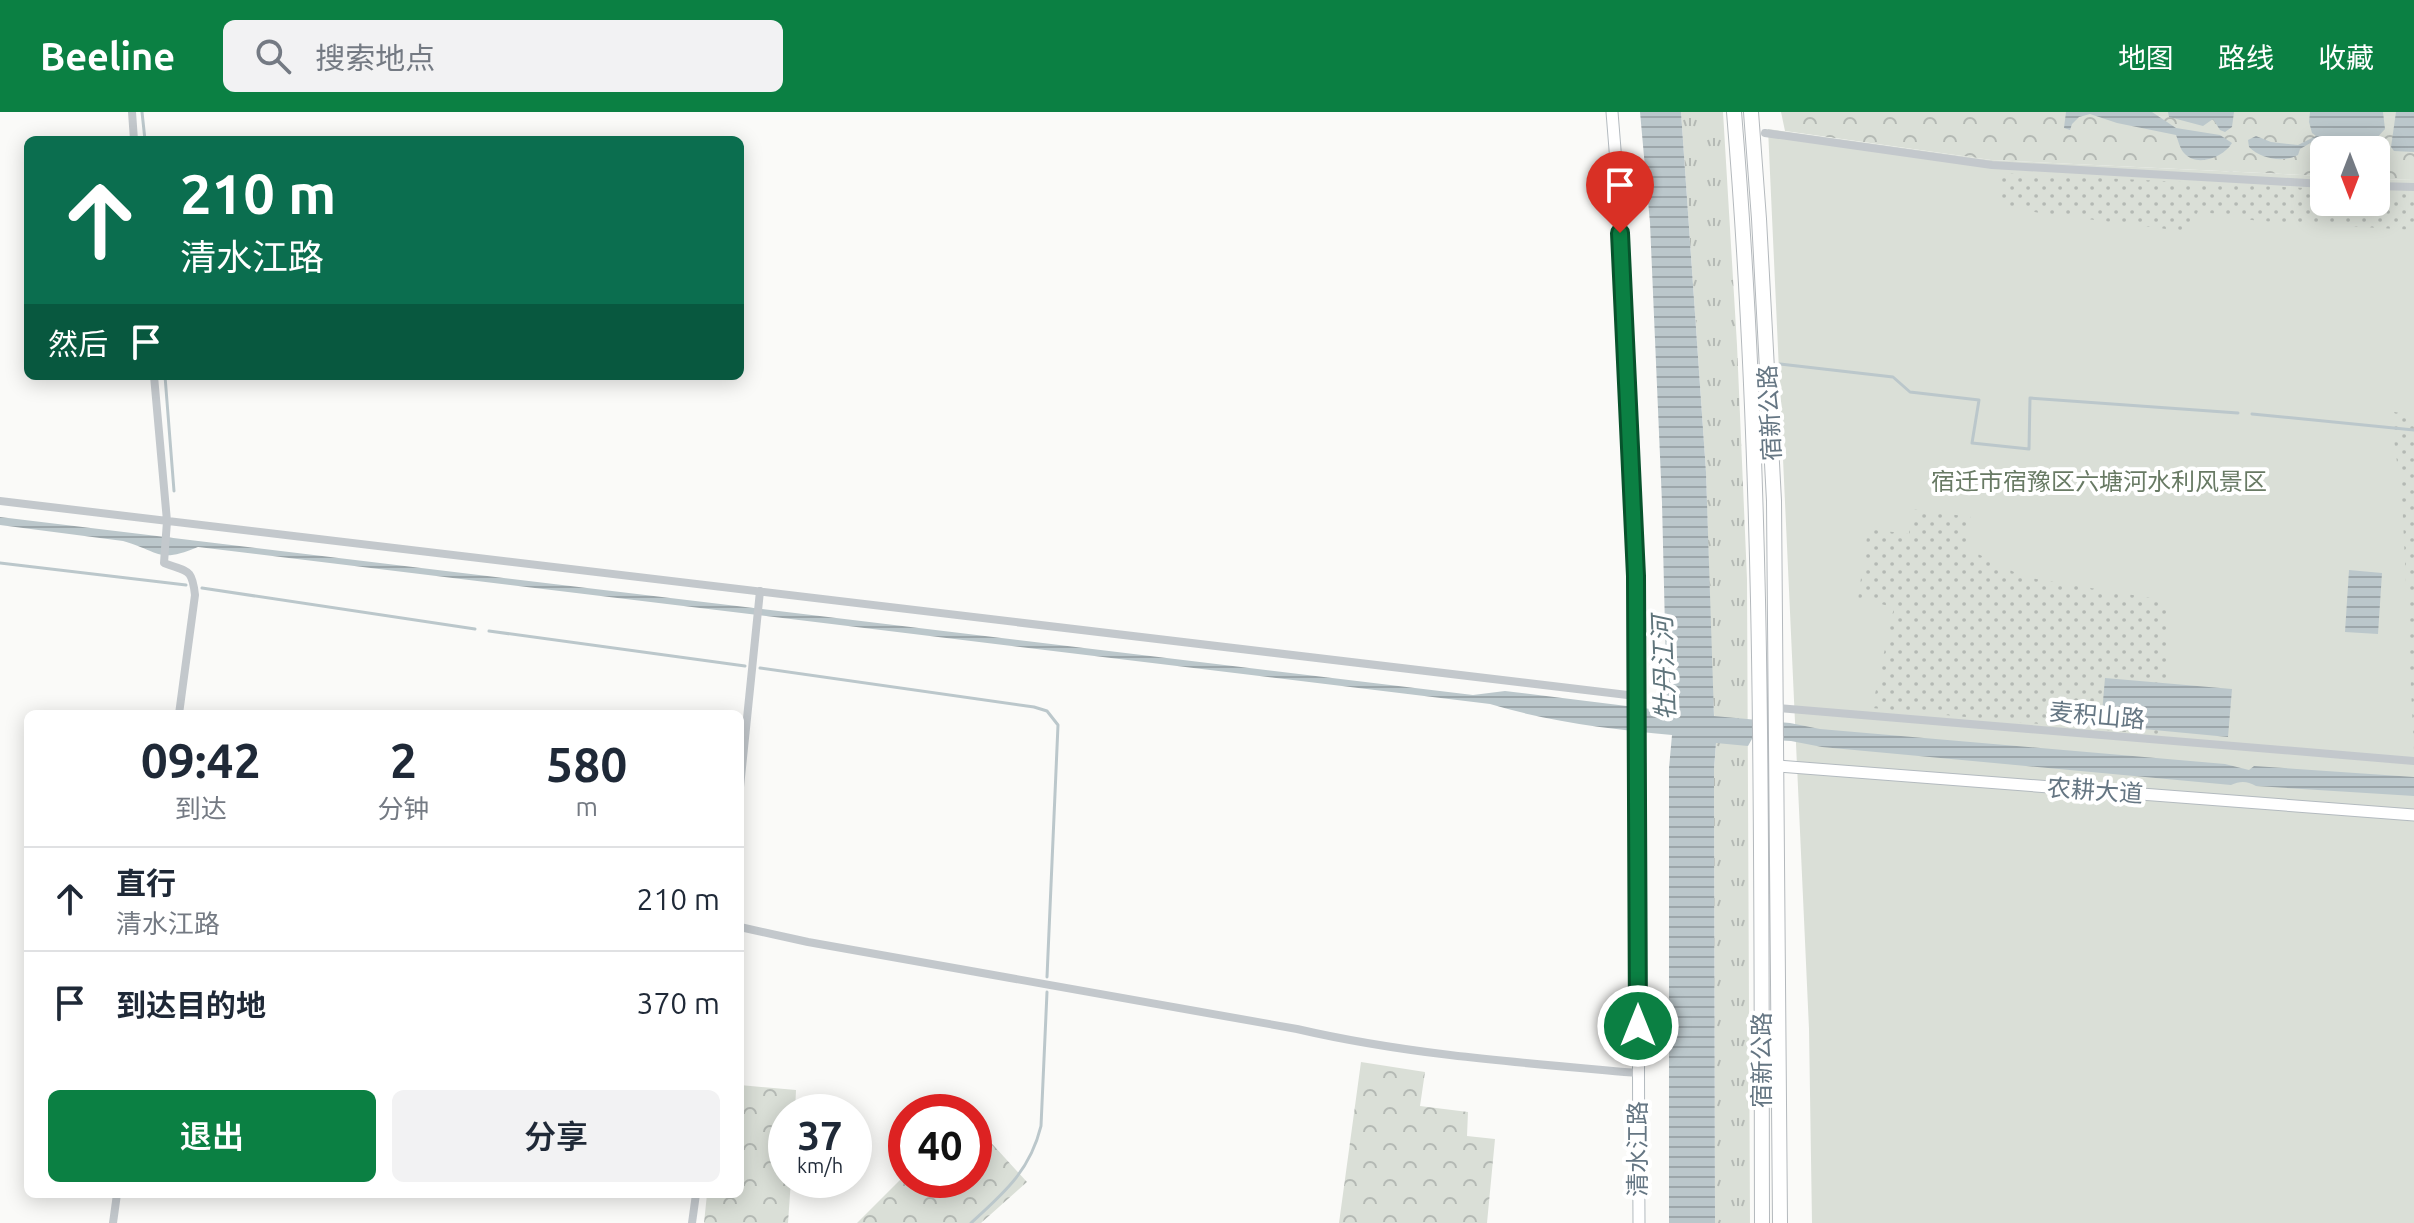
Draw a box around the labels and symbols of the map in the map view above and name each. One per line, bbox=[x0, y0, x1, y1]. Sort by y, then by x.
north arrow bbox=[2310, 136, 2390, 216]
pin bbox=[1586, 151, 1654, 233]
street label: 宿新公路 bbox=[1754, 364, 1785, 462]
park label: 宿迁市宿豫区六塘河水利风景区 bbox=[1931, 468, 2267, 495]
water label: 牡丹江河 bbox=[1647, 611, 1680, 720]
street label: 麦积山路 bbox=[2048, 698, 2146, 733]
street label: 农耕大道 bbox=[2046, 774, 2144, 807]
position arrow bbox=[1596, 984, 1680, 1068]
street label: 宿新公路 bbox=[1748, 1012, 1775, 1108]
speed limit sign: 40 bbox=[888, 1094, 992, 1198]
street label: 清水江路 bbox=[1624, 1101, 1651, 1197]

